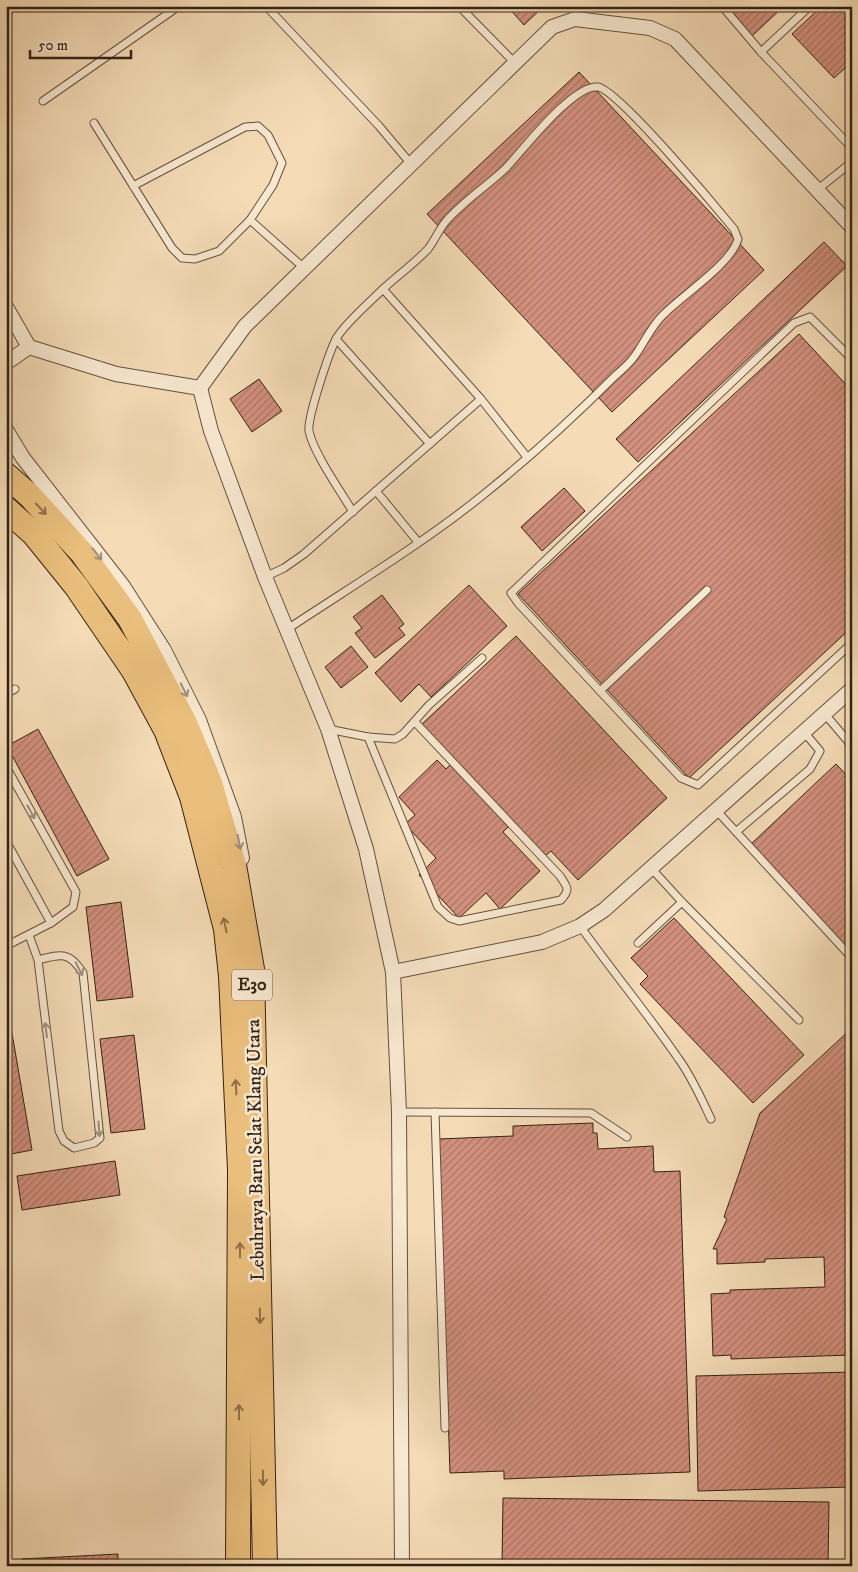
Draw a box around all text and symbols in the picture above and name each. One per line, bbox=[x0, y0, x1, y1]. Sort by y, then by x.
scale bar bbox=[30, 28, 131, 60]
text: 50 m bbox=[38, 36, 68, 55]
one-way arrow bbox=[35, 502, 47, 515]
one-way arrow bbox=[92, 547, 103, 560]
one-way arrow bbox=[180, 682, 189, 697]
one-way arrow bbox=[27, 805, 37, 819]
one-way arrow bbox=[235, 834, 245, 850]
one-way arrow bbox=[220, 918, 229, 934]
one-way arrow bbox=[74, 961, 84, 976]
road number: E30 bbox=[232, 970, 272, 1000]
street label: Lebuhraya Baru Selat Klang Utara bbox=[242, 1019, 270, 1281]
one-way arrow bbox=[41, 1022, 51, 1038]
one-way arrow bbox=[232, 1079, 241, 1095]
one-way arrow bbox=[94, 1121, 103, 1137]
one-way arrow bbox=[235, 1242, 245, 1258]
one-way arrow bbox=[255, 1308, 265, 1324]
one-way arrow bbox=[234, 1404, 244, 1420]
one-way arrow bbox=[259, 1470, 268, 1486]

